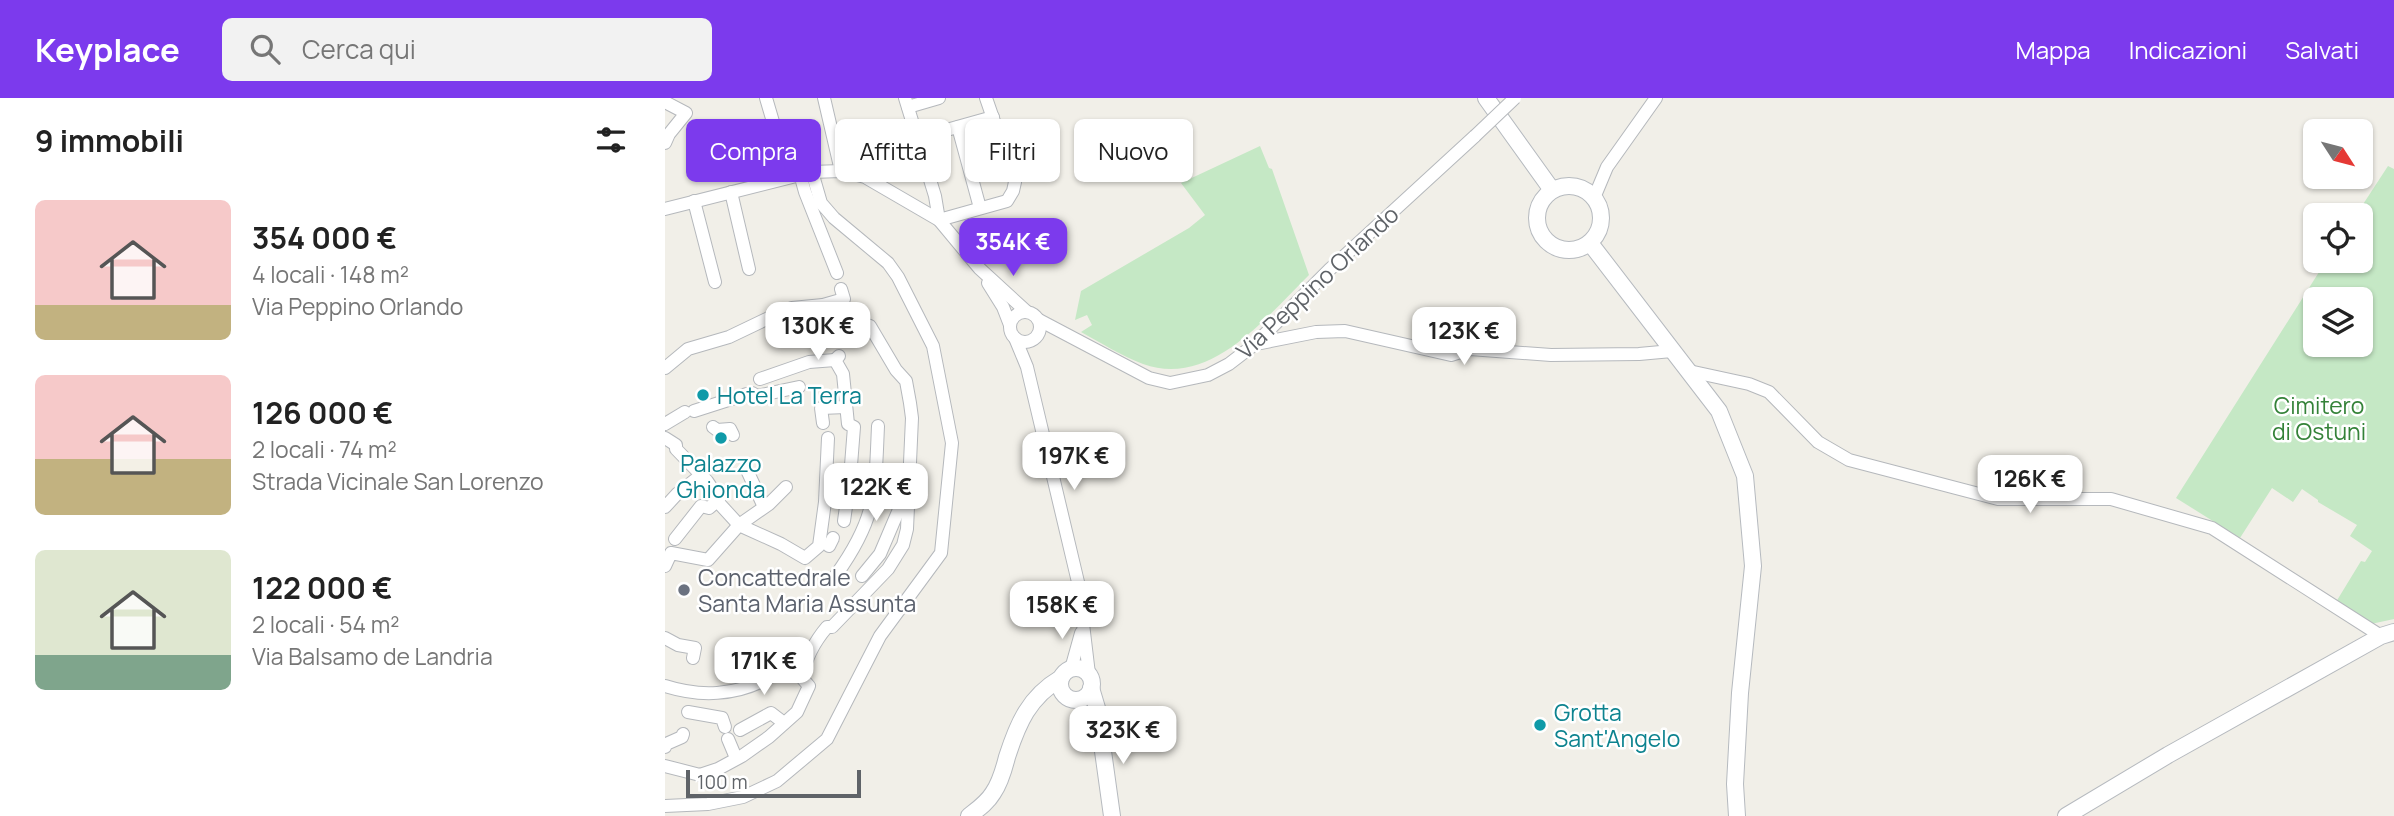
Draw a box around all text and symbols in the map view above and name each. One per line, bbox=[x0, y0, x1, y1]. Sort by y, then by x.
search box bbox=[222, 18, 712, 81]
text: Keyplace bbox=[35, 27, 180, 72]
icon: search bbox=[246, 30, 284, 68]
text: Cerca qui bbox=[302, 31, 416, 67]
text: Mappa bbox=[2015, 33, 2091, 66]
text: Indicazioni bbox=[2129, 33, 2247, 66]
text: Salvati bbox=[2285, 33, 2359, 66]
chip: Compra bbox=[686, 119, 821, 182]
chip: Affitta bbox=[835, 119, 951, 182]
chip: Filtri bbox=[965, 119, 1060, 182]
chip: Nuovo bbox=[1074, 119, 1193, 182]
north arrow bbox=[2303, 119, 2373, 189]
map controls bbox=[2303, 119, 2373, 357]
text: 9 immobili bbox=[35, 120, 184, 161]
icon: filters bbox=[592, 121, 630, 159]
street label: Via Peppino Orlando bbox=[1229, 198, 1405, 366]
button: locate bbox=[2303, 203, 2373, 273]
text: 354 000 € bbox=[252, 217, 397, 258]
pin: 354K € bbox=[956, 218, 1070, 278]
text: 354K € bbox=[975, 225, 1051, 257]
icon: home bbox=[91, 228, 175, 312]
text: 4 locali · 148 m² bbox=[252, 258, 409, 290]
button: layers bbox=[2303, 287, 2373, 357]
text: Via Peppino Orlando bbox=[252, 290, 463, 322]
pin: 130K € bbox=[761, 302, 875, 362]
pin: 123K € bbox=[1407, 308, 1521, 367]
text: 130K € bbox=[781, 309, 855, 341]
text: 123K € bbox=[1428, 314, 1500, 346]
place label: Hotel La Terra bbox=[717, 379, 862, 411]
marker: Hotel La Terra bbox=[695, 387, 711, 403]
park label: Cimitero di Ostuni bbox=[2272, 389, 2366, 447]
text: 126 000 € bbox=[252, 392, 393, 433]
icon: home bbox=[91, 403, 175, 487]
marker: Palazzo Ghionda bbox=[713, 430, 729, 446]
pin: 197K € bbox=[1017, 432, 1131, 492]
text: 2 locali · 74 m² bbox=[252, 433, 397, 465]
text: 197K € bbox=[1038, 439, 1110, 471]
place label: Palazzo Ghionda bbox=[677, 447, 765, 505]
pin: 126K € bbox=[1973, 456, 2087, 515]
text: 126K € bbox=[1994, 462, 2066, 494]
pin: 122K € bbox=[819, 464, 933, 523]
text: Strada Vicinale San Lorenzo bbox=[252, 465, 544, 497]
text: 122K € bbox=[840, 470, 912, 502]
place label: Concattedrale Santa Maria Assunta bbox=[698, 561, 916, 619]
text: 122 000 € bbox=[252, 567, 393, 608]
icon: home bbox=[91, 578, 175, 662]
marker: Concattedrale Santa Maria Assunta bbox=[676, 582, 692, 598]
pin: 158K € bbox=[1005, 582, 1119, 641]
text: 158K € bbox=[1026, 588, 1098, 620]
text: 2 locali · 54 m² bbox=[252, 608, 399, 640]
pin: 171K € bbox=[707, 638, 821, 697]
text: Via Balsamo de Landria bbox=[252, 640, 493, 672]
text: 171K € bbox=[730, 644, 798, 676]
place label: Grotta Sant'Angelo bbox=[1554, 696, 1680, 754]
pin: 323K € bbox=[1066, 706, 1180, 766]
text: 323K € bbox=[1085, 713, 1161, 745]
marker: Grotta Sant'Angelo bbox=[1532, 717, 1548, 733]
scale bar bbox=[686, 767, 861, 799]
text: 100 m bbox=[697, 769, 748, 795]

